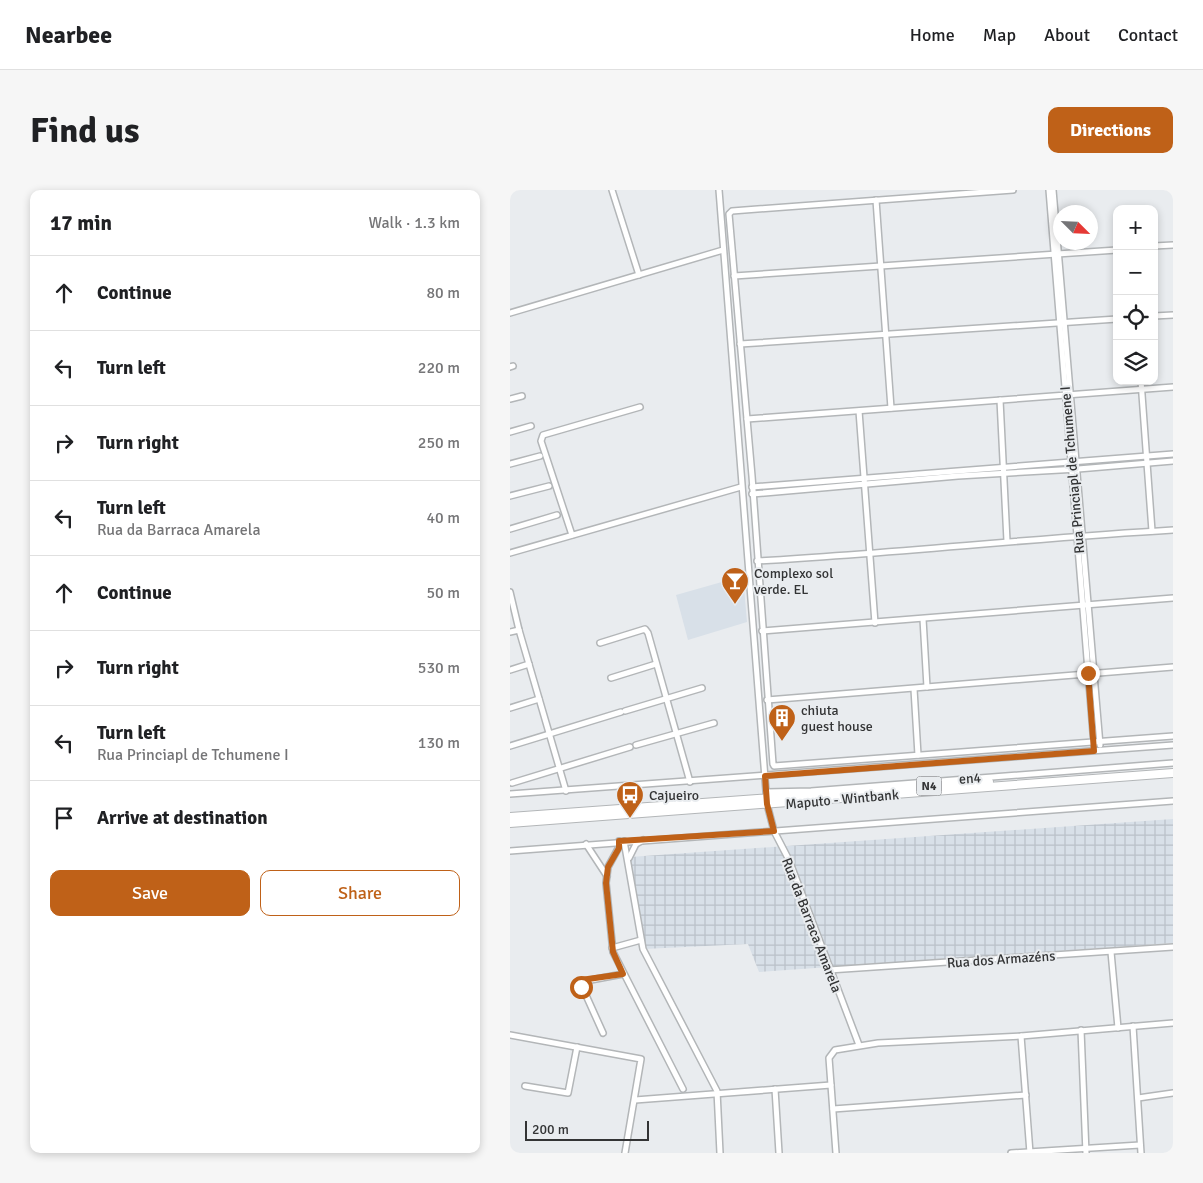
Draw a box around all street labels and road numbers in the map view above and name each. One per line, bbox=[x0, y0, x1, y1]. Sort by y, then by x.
street label: Rua Princiapl de Tchumene I bbox=[1057, 386, 1088, 554]
street label: en4 bbox=[958, 769, 982, 788]
road number: N4 bbox=[916, 776, 942, 796]
street label: Maputo - Wintbank bbox=[785, 786, 900, 813]
street label: Rua da Barraca Amarela bbox=[778, 855, 845, 995]
street label: Rua dos Armazéns bbox=[946, 947, 1056, 972]

